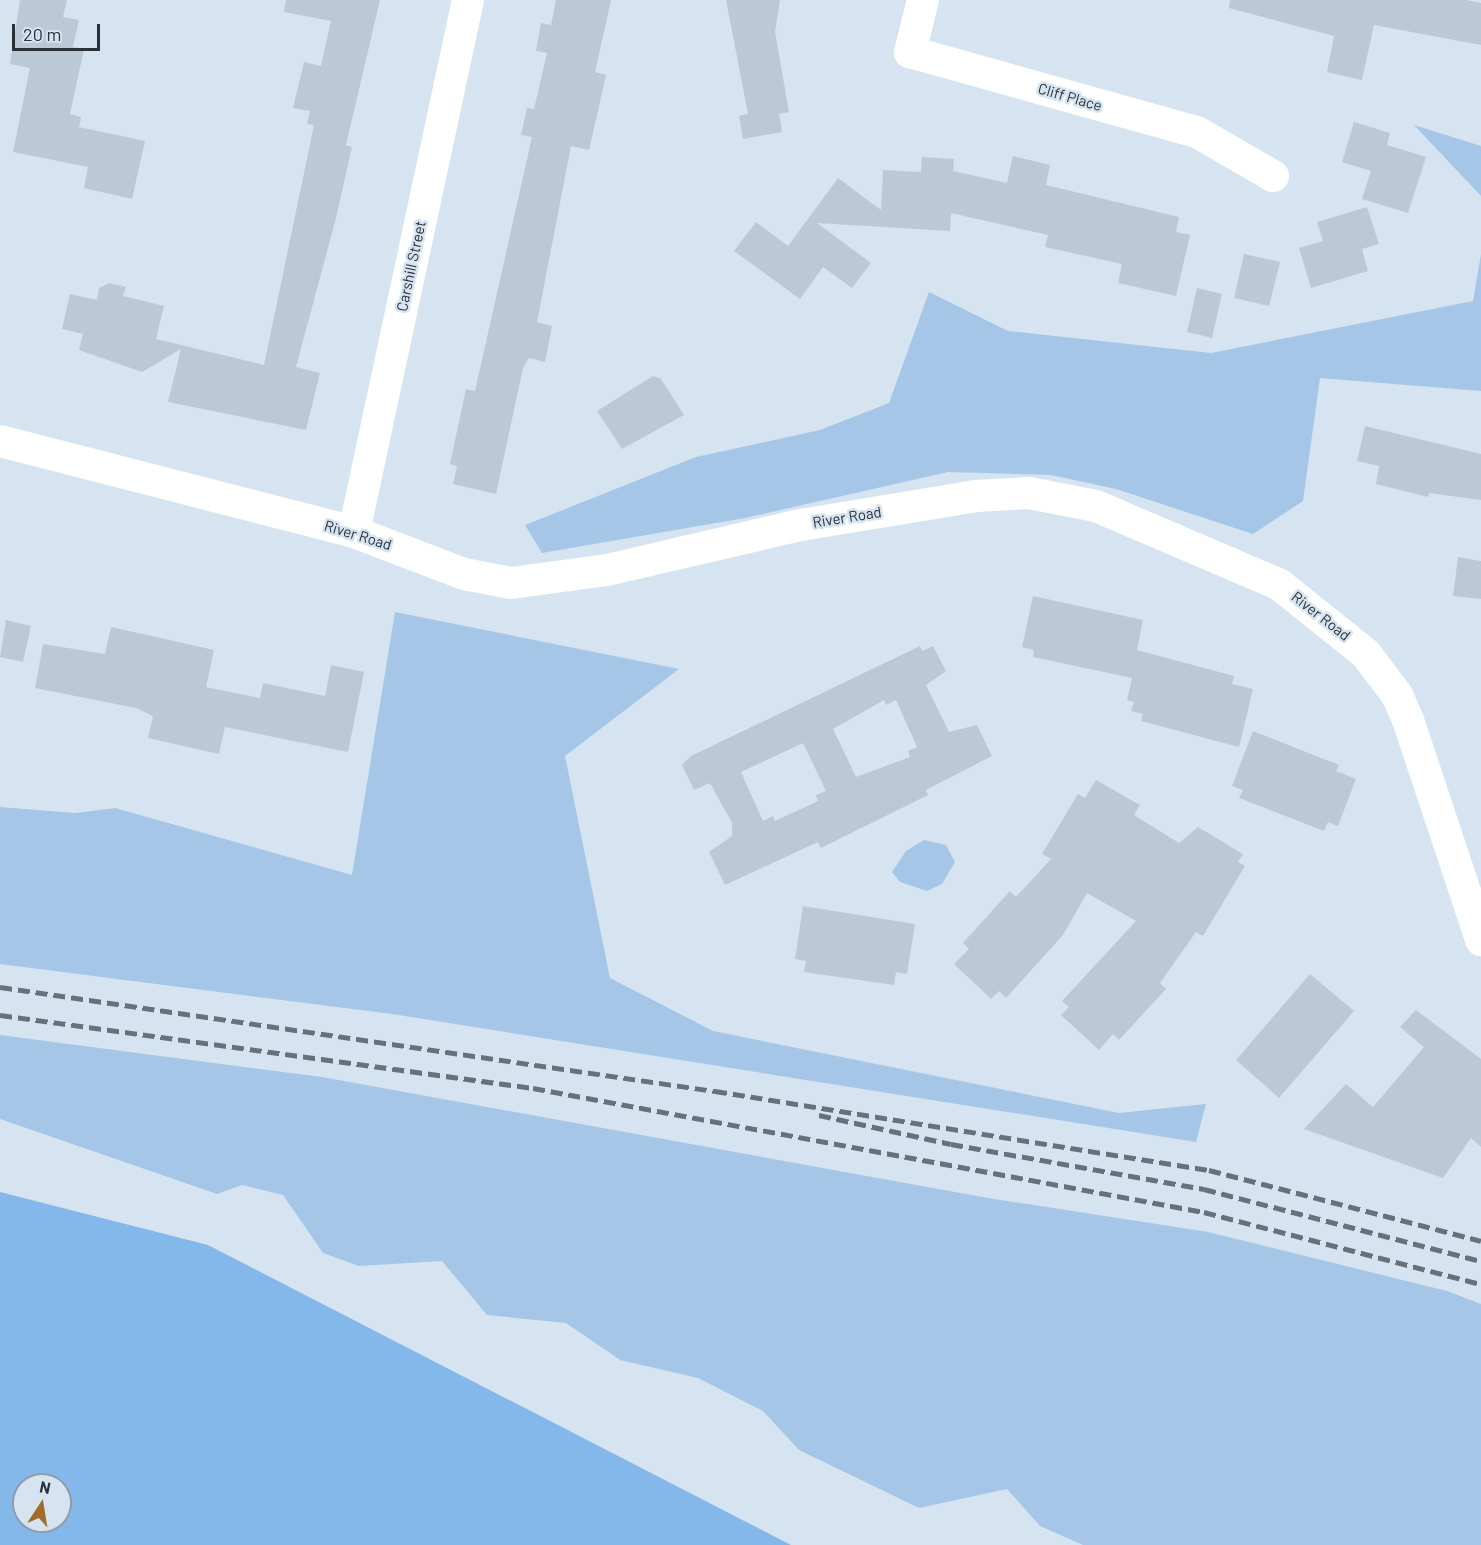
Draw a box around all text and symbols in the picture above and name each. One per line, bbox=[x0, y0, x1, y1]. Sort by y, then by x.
scale bar bbox=[15, 12, 104, 50]
text: 20 m bbox=[23, 23, 61, 45]
street label: Cliff Place bbox=[1036, 79, 1104, 115]
street label: Carshill Street bbox=[393, 219, 429, 313]
street label: River Road bbox=[811, 503, 883, 531]
street label: River Road bbox=[322, 516, 394, 554]
street label: River Road bbox=[1288, 588, 1354, 644]
north arrow bbox=[12, 1473, 72, 1533]
text: N bbox=[38, 1476, 53, 1497]

